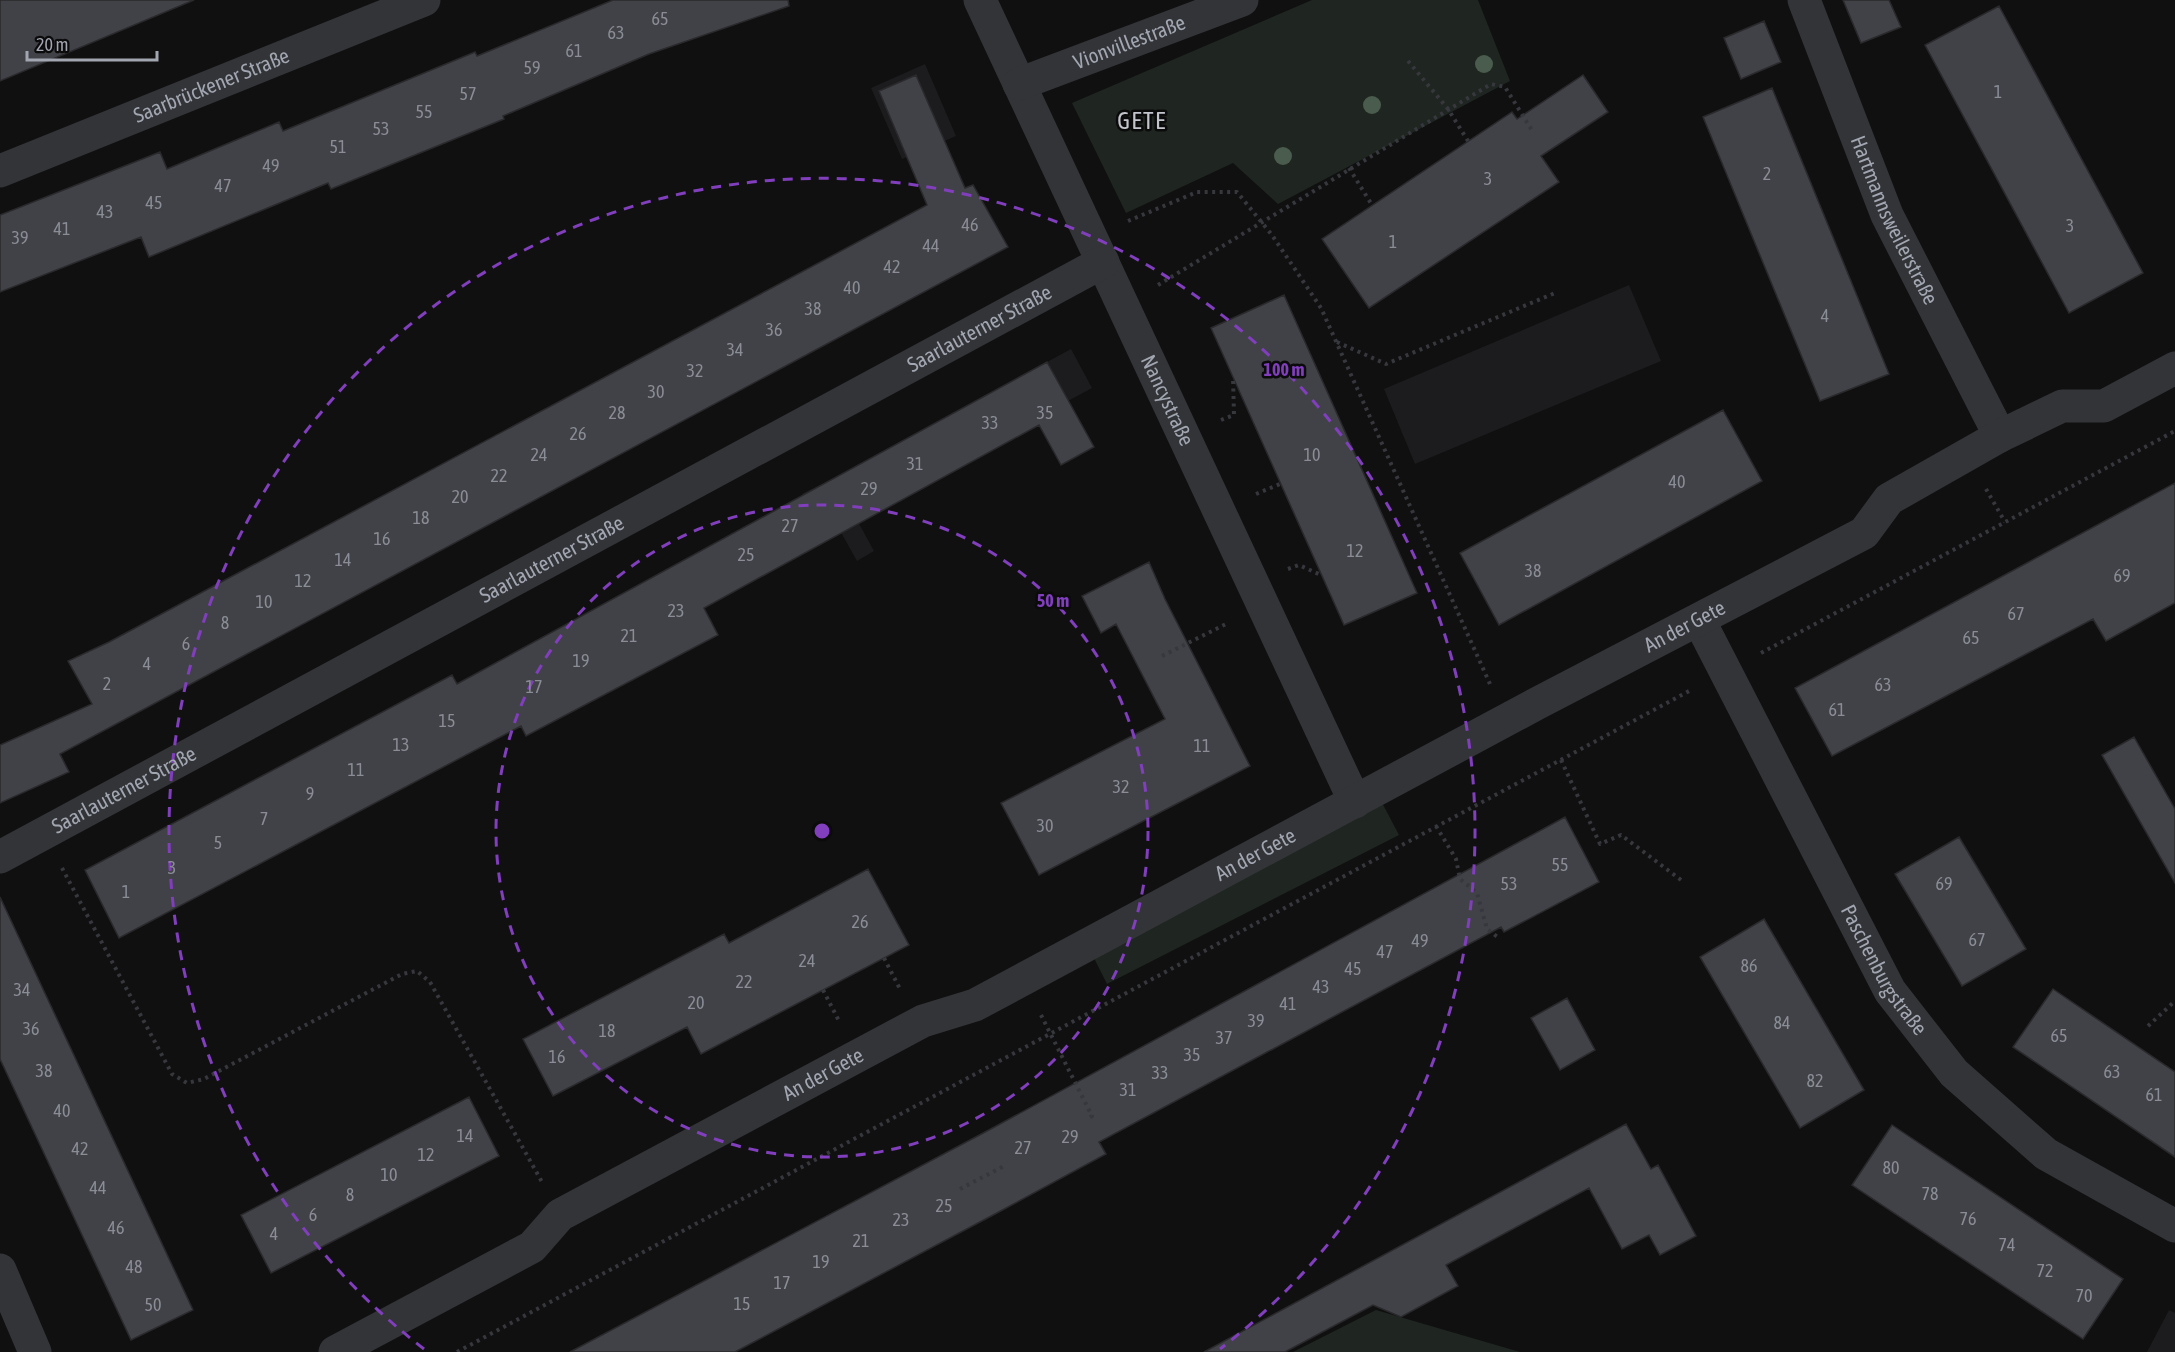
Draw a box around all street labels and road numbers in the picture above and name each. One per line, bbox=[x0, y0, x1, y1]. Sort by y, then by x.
street label: Vionvillestraße bbox=[1070, 10, 1188, 73]
street label: Saarbrückener Straße bbox=[130, 43, 292, 127]
street label: Hartmannsweilerstraße bbox=[1846, 132, 1944, 308]
street label: Saarlauterner Straße bbox=[903, 279, 1055, 376]
street label: Nancystraße bbox=[1137, 351, 1200, 449]
street label: Saarlauterner Straße bbox=[475, 510, 628, 607]
street label: An der Gete bbox=[1640, 595, 1729, 657]
street label: Saarlauterner Straße bbox=[47, 741, 200, 838]
street label: An der Gete bbox=[1210, 822, 1299, 885]
street label: Paschenburgstraße bbox=[1837, 900, 1933, 1039]
street label: An der Gete bbox=[778, 1042, 867, 1105]

